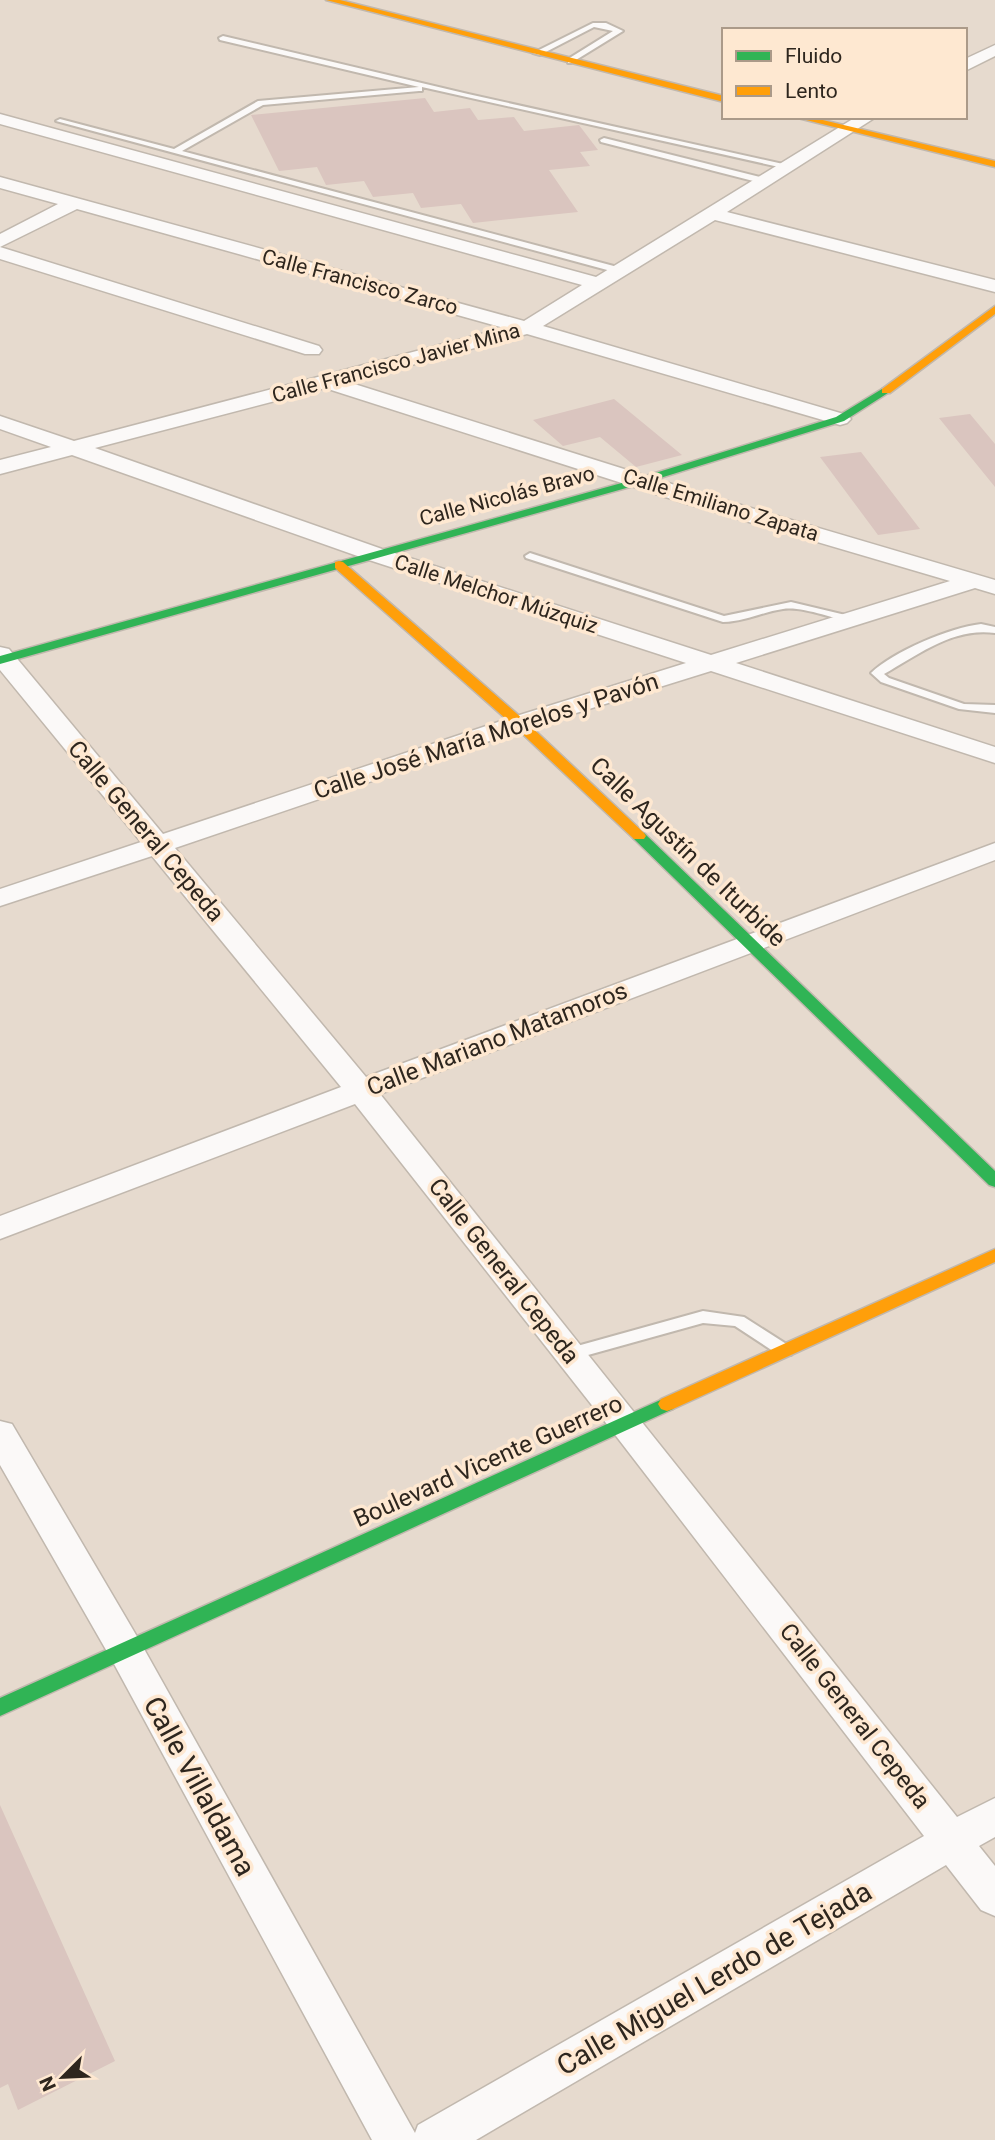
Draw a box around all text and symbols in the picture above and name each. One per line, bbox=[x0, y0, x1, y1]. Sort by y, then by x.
legend bbox=[722, 28, 967, 119]
text: Fluido bbox=[785, 44, 842, 68]
text: Lento bbox=[785, 79, 838, 103]
street label: Calle Francisco Zarco bbox=[259, 244, 461, 320]
street label: Calle Francisco Javier Mina bbox=[269, 318, 523, 408]
street label: Calle Nicolás Bravo bbox=[417, 461, 597, 531]
street label: Calle Emiliano Zapata bbox=[620, 464, 822, 546]
street label: Calle Melchor Múzquiz bbox=[391, 550, 601, 638]
street label: Calle José María Morelos y Pavón bbox=[310, 667, 662, 805]
street label: Calle General Cepeda bbox=[62, 735, 230, 927]
street label: Calle Agustín de Iturbide bbox=[585, 752, 791, 952]
street label: Calle Mariano Matamoros bbox=[363, 976, 631, 1102]
street label: Calle General Cepeda bbox=[423, 1173, 585, 1369]
street label: Boulevard Vicente Guerrero bbox=[349, 1389, 627, 1533]
street label: Calle General Cepeda bbox=[774, 1618, 936, 1814]
street label: Calle Villaldama bbox=[137, 1691, 262, 1882]
street label: Calle Miguel Lerdo de Tejada bbox=[551, 1875, 877, 2082]
north arrow bbox=[28, 2042, 98, 2112]
text: N bbox=[35, 2073, 61, 2095]

